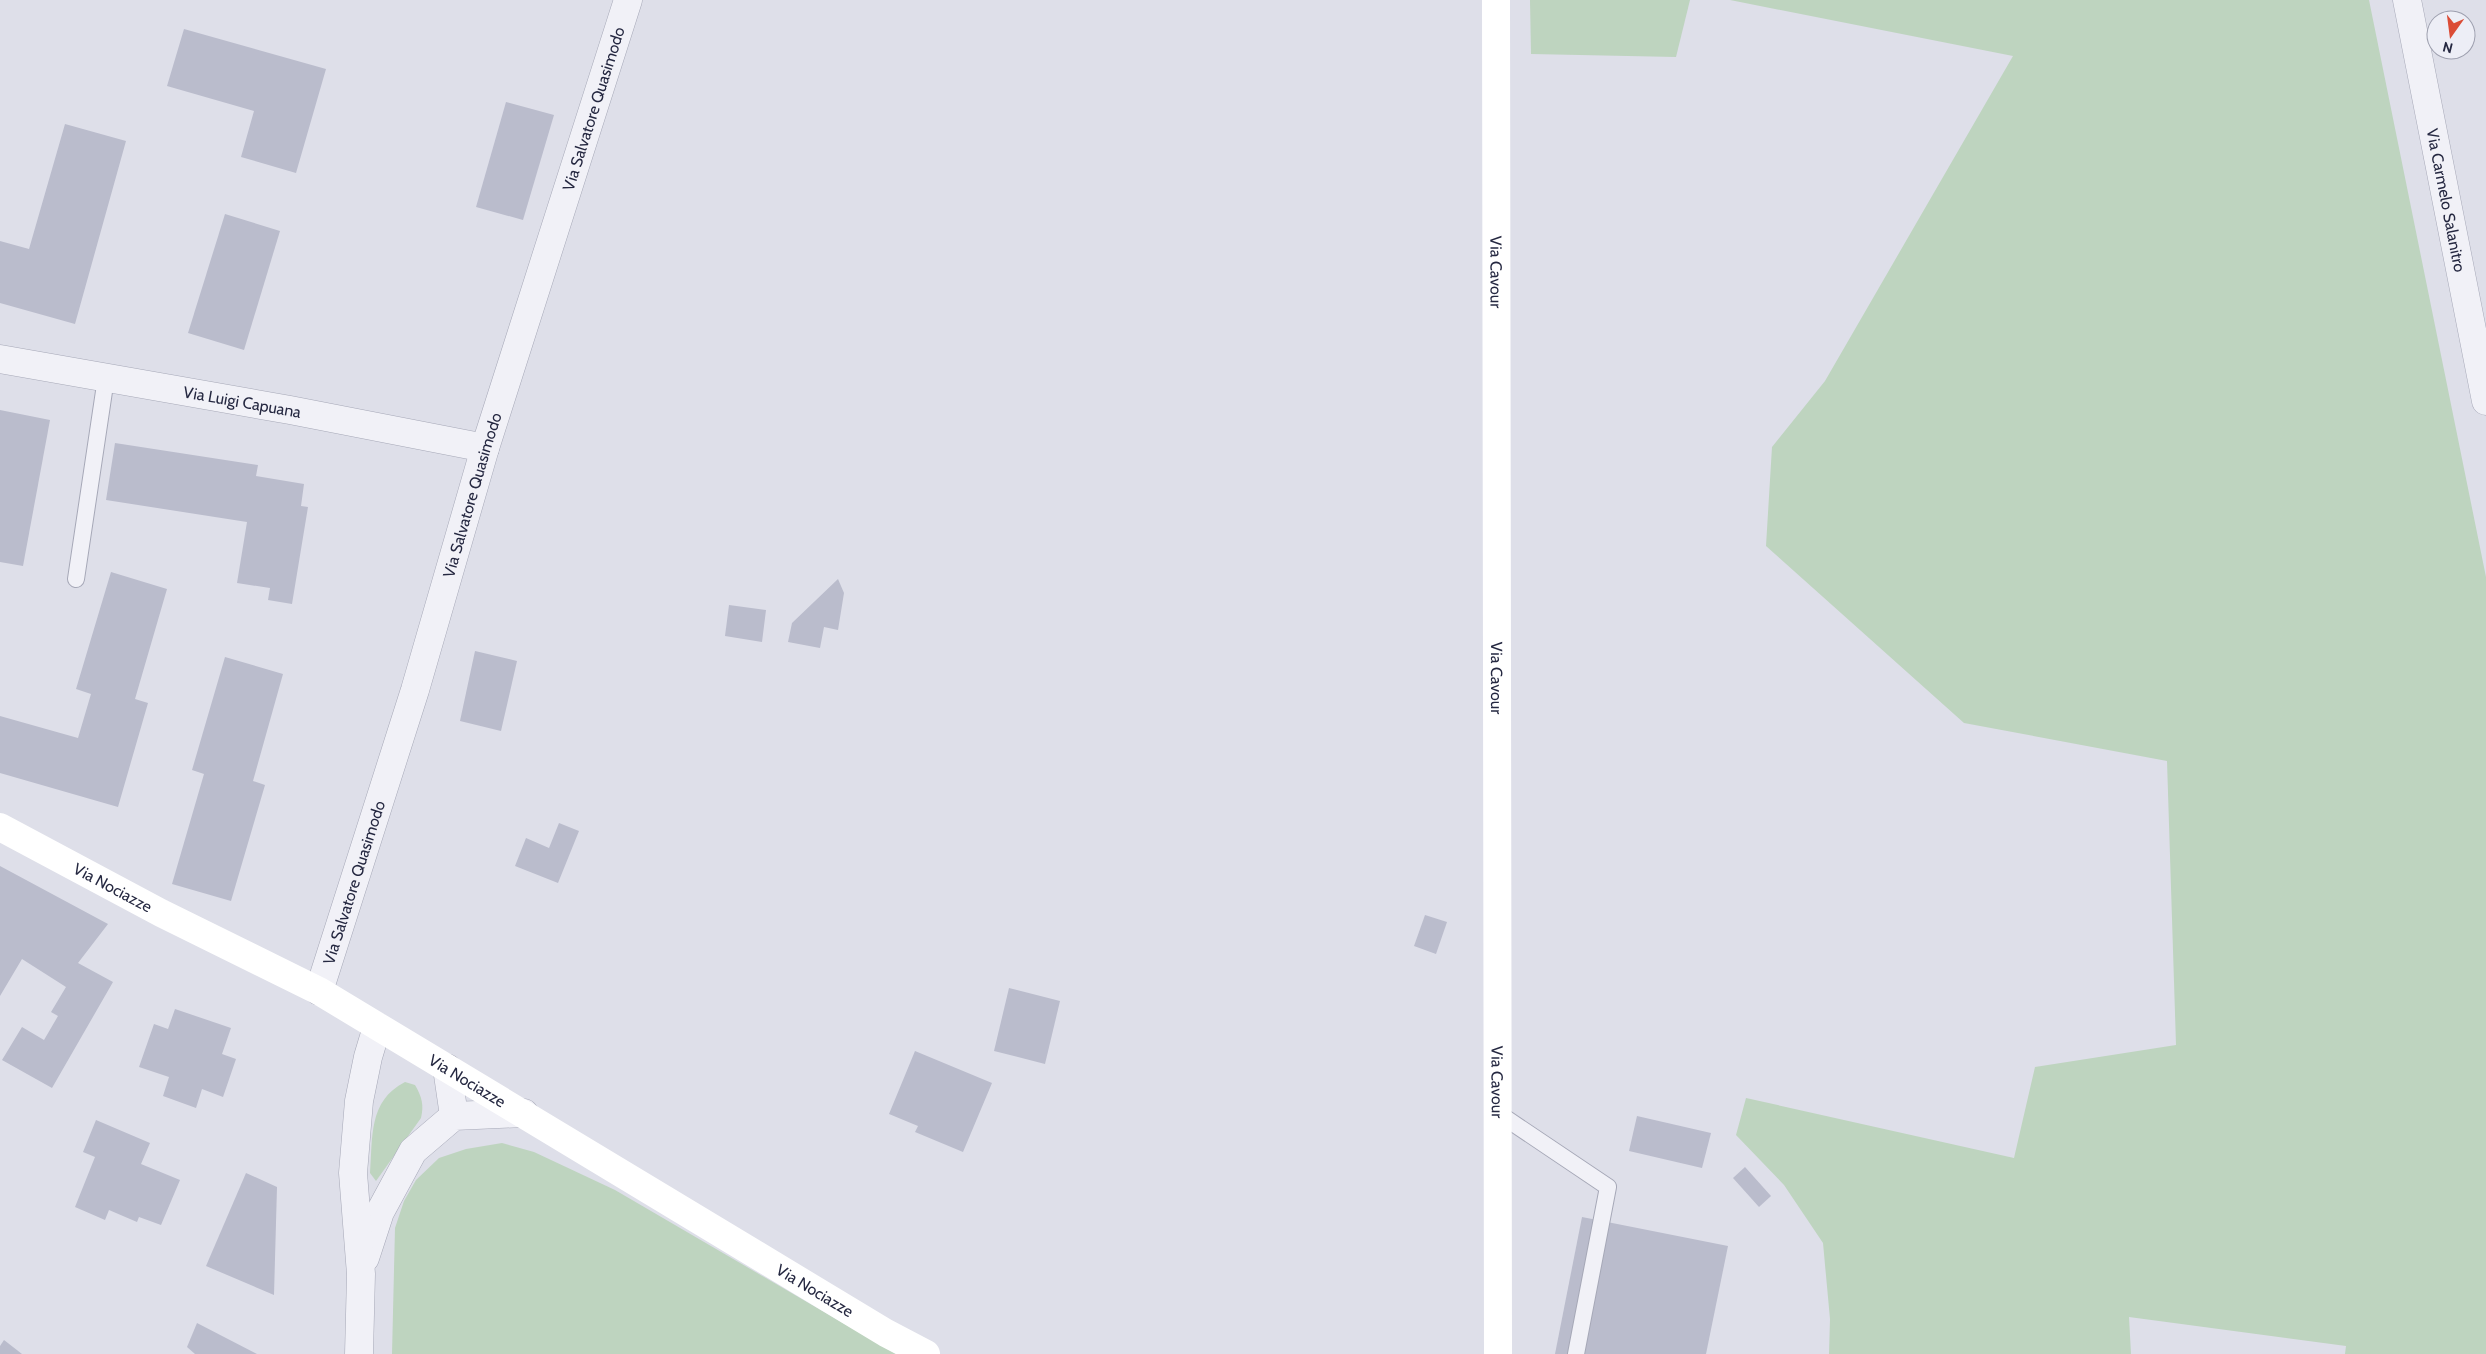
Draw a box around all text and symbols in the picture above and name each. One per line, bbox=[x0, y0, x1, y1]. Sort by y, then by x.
north arrow bbox=[2426, 10, 2476, 60]
street label: Via Salvatore Quasimodo bbox=[558, 24, 628, 193]
text: N bbox=[2441, 38, 2455, 58]
street label: Via Carmelo Salanitro bbox=[2423, 127, 2470, 274]
street label: Via Cavour bbox=[1487, 236, 1506, 309]
street label: Via Luigi Capuana bbox=[182, 382, 303, 422]
street label: Via Salvatore Quasimodo bbox=[439, 410, 505, 580]
street label: Via Cavour bbox=[1487, 642, 1507, 715]
street label: Via Salvatore Quasimodo bbox=[319, 798, 389, 967]
street label: Via Nociazze bbox=[70, 859, 156, 916]
street label: Via Cavour bbox=[1488, 1046, 1507, 1119]
street label: Via Nociazze bbox=[425, 1050, 509, 1111]
street label: Via Nociazze bbox=[773, 1260, 857, 1321]

